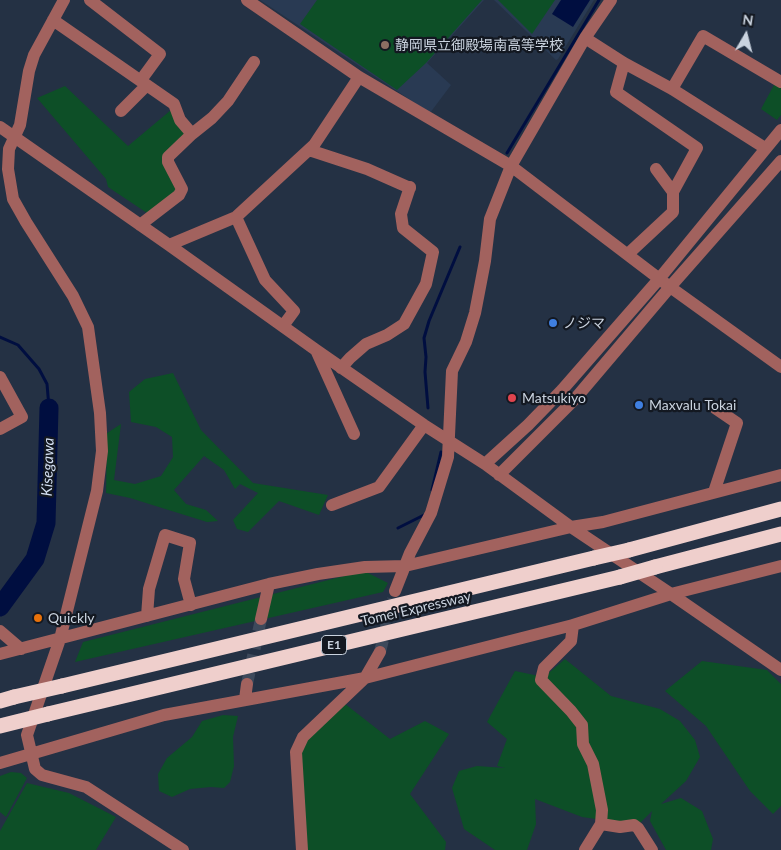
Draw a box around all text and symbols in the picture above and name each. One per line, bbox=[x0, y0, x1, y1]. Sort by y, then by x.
north arrow bbox=[721, 10, 771, 60]
text: N bbox=[742, 10, 755, 29]
place label: 静岡県立御殿場南高等学校 bbox=[395, 37, 563, 53]
marker: 静岡県立御殿場南高等学校 bbox=[379, 39, 391, 51]
place label: ノジマ bbox=[563, 315, 605, 331]
marker: ノジマ bbox=[547, 317, 559, 329]
place label: Matsukiyo bbox=[522, 390, 586, 406]
marker: Matsukiyo bbox=[506, 392, 518, 404]
place label: Maxvalu Tokai bbox=[649, 397, 736, 413]
marker: Maxvalu Tokai bbox=[633, 399, 645, 411]
water label: Kisegawa bbox=[38, 437, 58, 497]
street label: Tomei Expressway bbox=[359, 588, 473, 630]
place label: Quickly bbox=[48, 610, 95, 626]
marker: Quickly bbox=[32, 612, 44, 624]
road number: E1 bbox=[322, 636, 346, 654]

